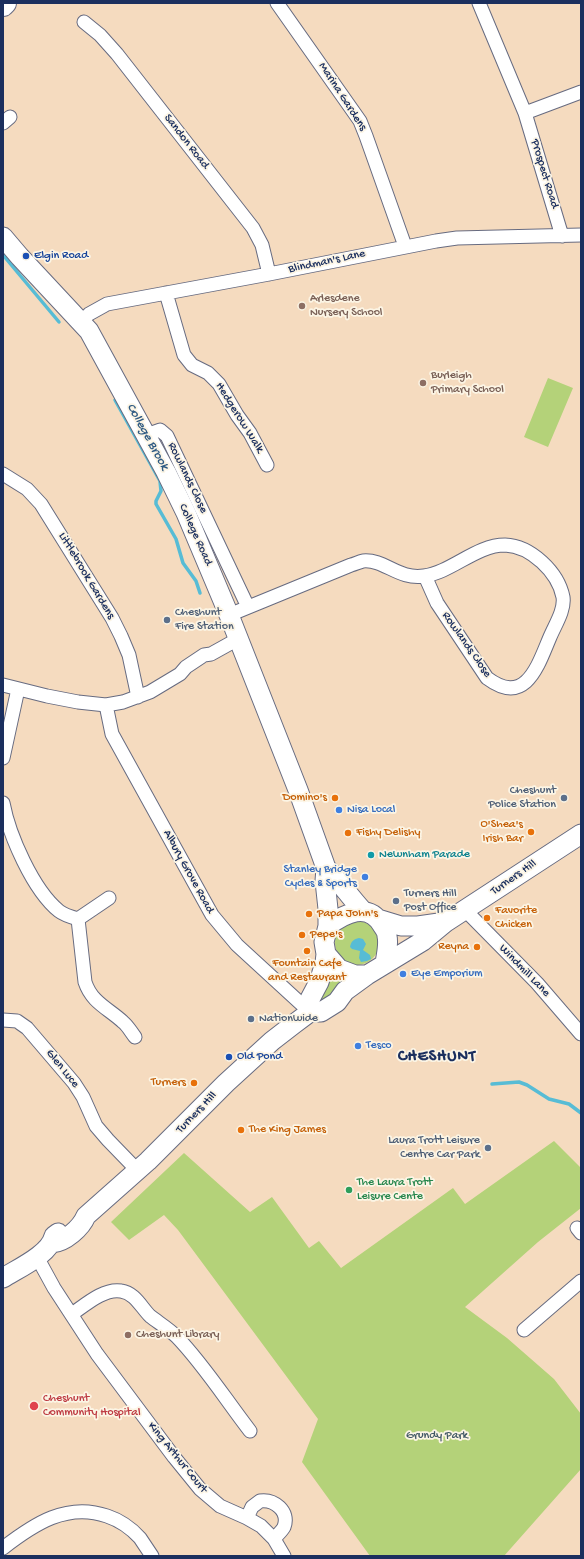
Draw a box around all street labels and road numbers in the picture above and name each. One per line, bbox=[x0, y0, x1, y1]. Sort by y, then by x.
street label: Marina Gardens bbox=[314, 60, 370, 134]
street label: Sandon Road bbox=[160, 112, 212, 172]
street label: Prospect Road bbox=[527, 138, 561, 210]
street label: Blindman's Lane bbox=[287, 247, 367, 277]
street label: Hedgerow Walk bbox=[212, 380, 266, 456]
street label: Rowlands Close bbox=[164, 440, 210, 516]
street label: College Road bbox=[175, 502, 215, 568]
street label: Littlebrook Gardens bbox=[54, 530, 118, 622]
street label: Rowlands Close bbox=[438, 609, 494, 681]
street label: Albury Grove Road bbox=[159, 828, 217, 916]
street label: Turners Hill bbox=[488, 857, 540, 899]
street label: Windmill Lane bbox=[495, 942, 553, 1000]
street label: Glen Luce bbox=[42, 1047, 82, 1091]
street label: Turners Hill bbox=[174, 1089, 220, 1137]
street label: King Arthur Court bbox=[144, 1419, 210, 1497]

